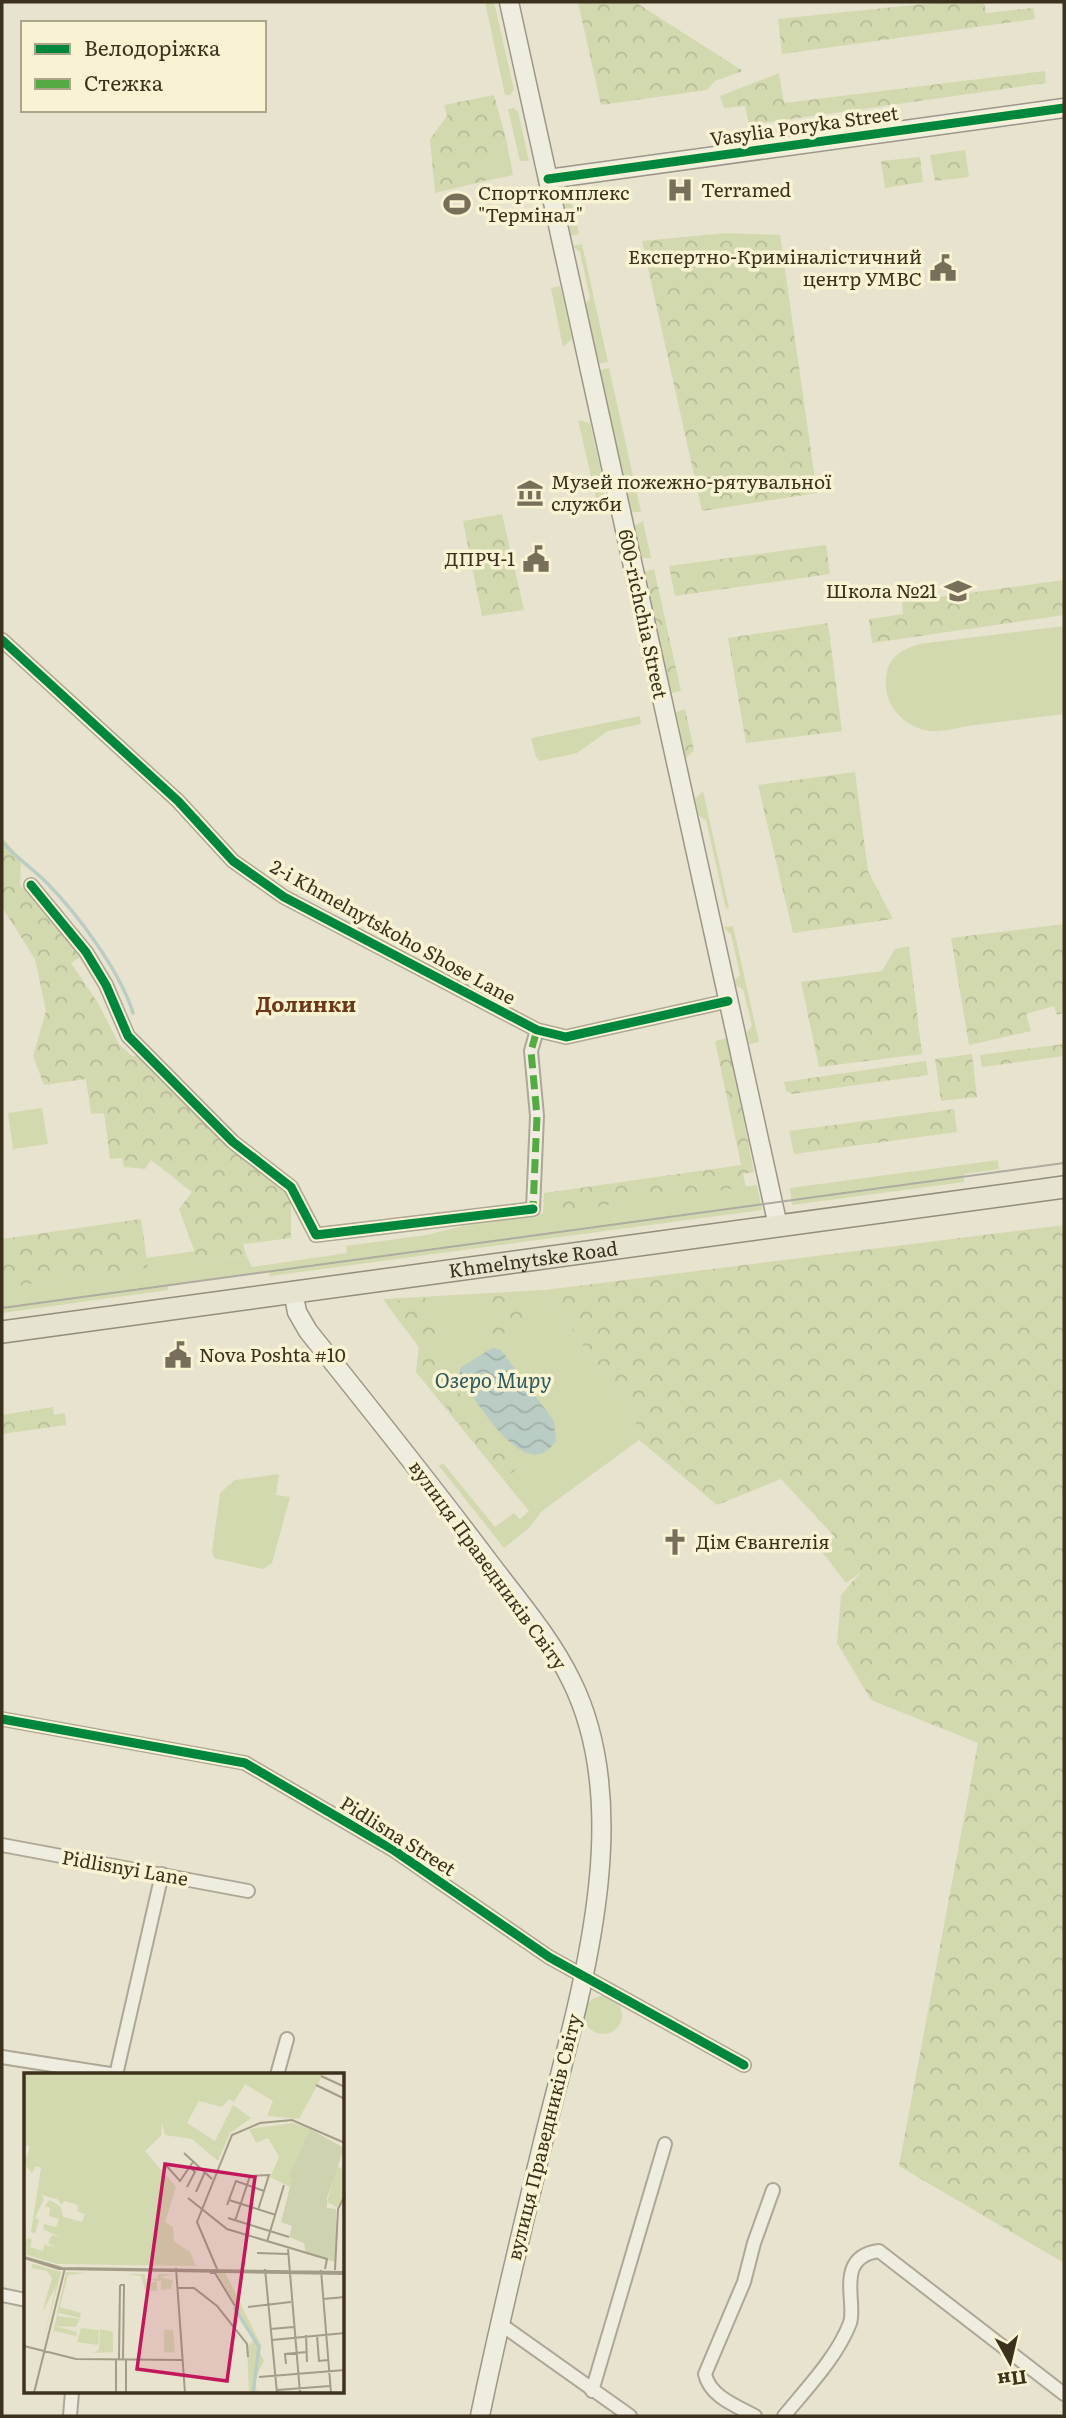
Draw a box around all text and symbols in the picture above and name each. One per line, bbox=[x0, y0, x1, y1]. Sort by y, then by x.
legend bbox=[21, 21, 266, 112]
text: Велодоріжка bbox=[84, 31, 221, 62]
text: Стежка bbox=[84, 66, 164, 97]
street label: Vasylia Poryka Street bbox=[708, 98, 900, 152]
hospital icon: Terramed bbox=[665, 175, 695, 205]
place label: Terramed bbox=[701, 175, 792, 203]
place label: Спорткомплекс "Термінал" bbox=[478, 178, 630, 228]
sports icon: Спорткомплекс "Термінал" bbox=[442, 189, 472, 219]
place label: Експертно-Криміналістичний центр УМВС bbox=[628, 242, 922, 292]
public building icon: Експертно-Криміналістичний центр УМВС bbox=[928, 253, 958, 283]
place label: Музей пожежно-рятувальної служби bbox=[551, 467, 831, 517]
museum icon: Музей пожежно-рятувальної служби bbox=[515, 478, 545, 508]
street label: 600-richchia Street bbox=[612, 526, 676, 701]
place label: ДПРЧ-1 bbox=[445, 544, 515, 572]
public building icon: ДПРЧ-1 bbox=[521, 544, 551, 574]
place label: Школа №21 bbox=[826, 576, 937, 604]
school or university icon: Школа №21 bbox=[943, 576, 973, 606]
street label: 2-i Khmelnytskoho Shose Lane bbox=[266, 852, 521, 1011]
district label: Долинки bbox=[256, 987, 356, 1018]
street label: Khmelnytske Road bbox=[447, 1233, 620, 1284]
public building icon: Nova Poshta #10 bbox=[163, 1340, 193, 1370]
place label: Nova Poshta #10 bbox=[199, 1340, 346, 1368]
water label: Озеро Миру bbox=[434, 1363, 552, 1394]
street label: вулиця Праведників Світу bbox=[403, 1454, 575, 1675]
church icon: Дім Євангелія bbox=[660, 1527, 690, 1557]
place label: Дім Євангелія bbox=[696, 1527, 830, 1555]
street label: Pidlisna Street bbox=[335, 1788, 462, 1882]
street label: Pidlisnyi Lane bbox=[60, 1842, 191, 1892]
street label: вулиця Праведників Світу bbox=[499, 2010, 587, 2263]
inset map bbox=[24, 2073, 345, 2394]
north arrow bbox=[975, 2327, 1045, 2397]
text: Пн bbox=[996, 2364, 1029, 2396]

